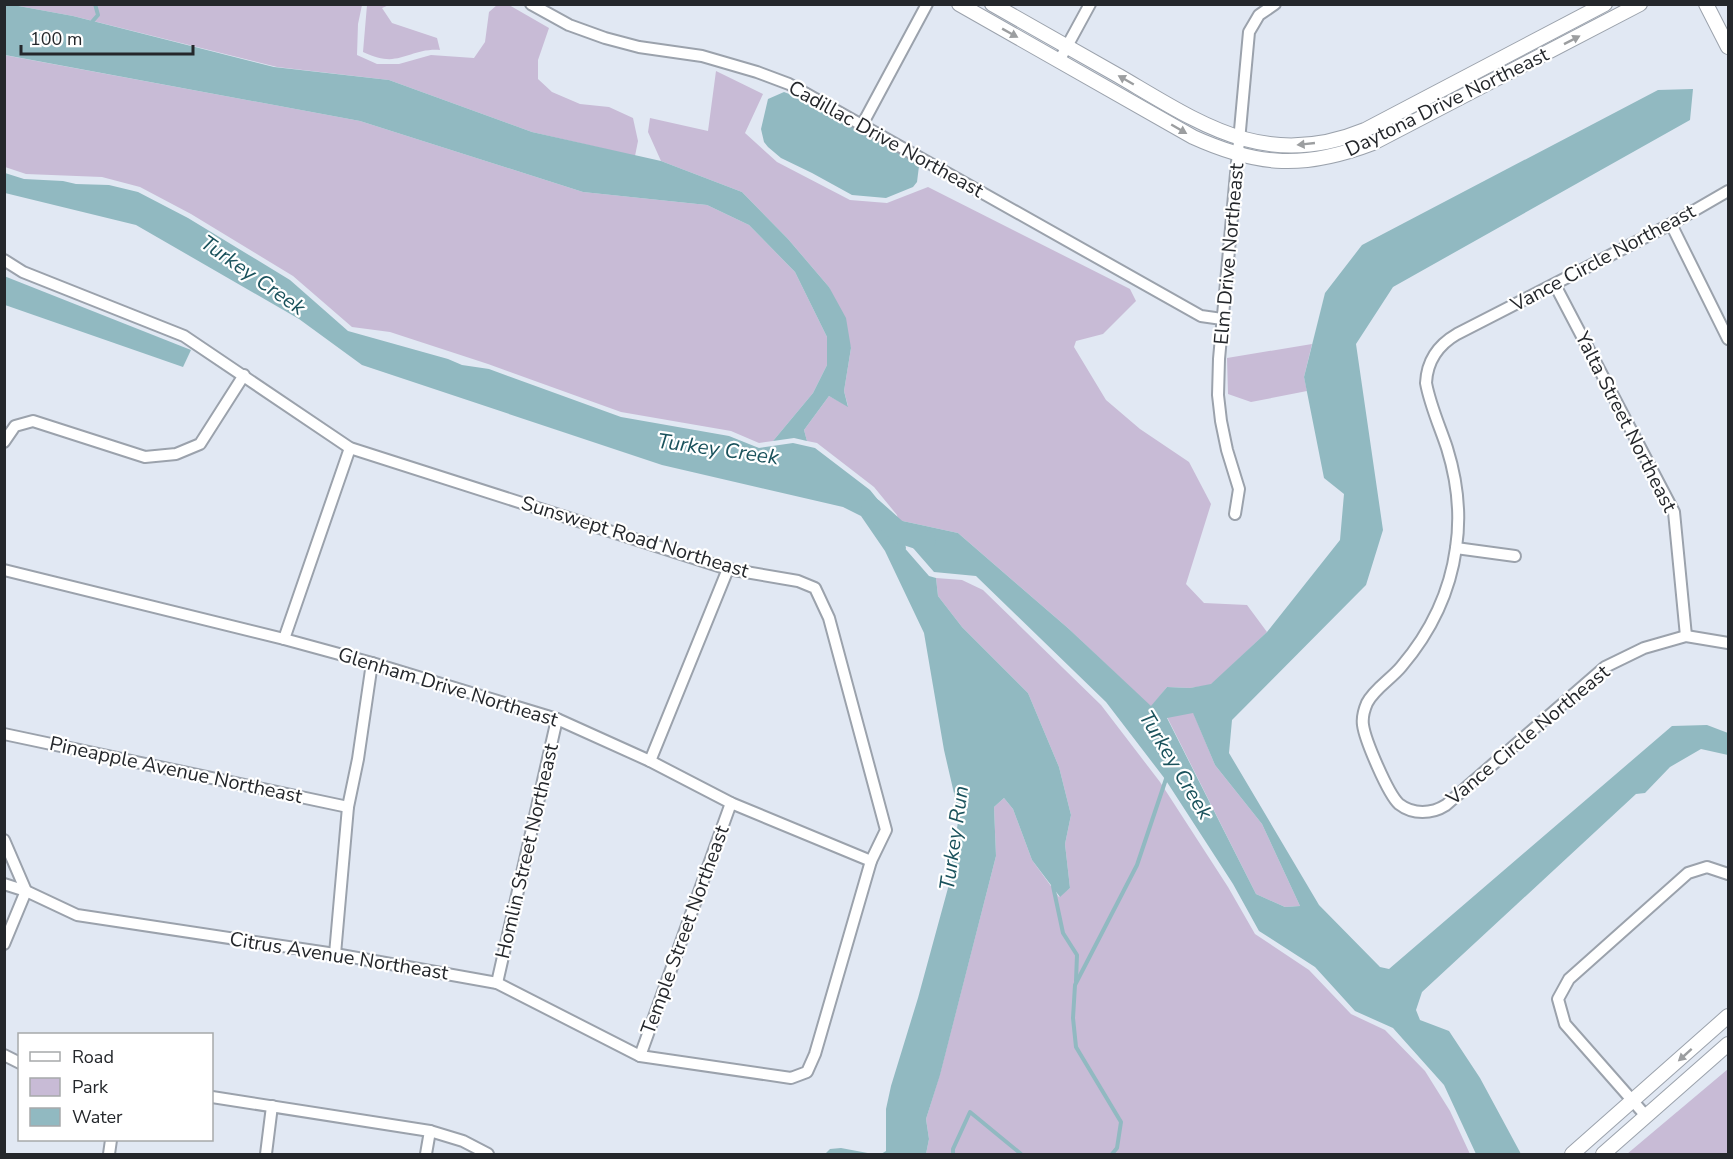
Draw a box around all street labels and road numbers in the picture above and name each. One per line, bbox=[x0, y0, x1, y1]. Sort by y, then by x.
street label: Daytona Drive Northeast bbox=[1341, 41, 1554, 163]
street label: Cadillac Drive Northeast bbox=[784, 74, 989, 204]
street label: Elm Drive Northeast bbox=[1208, 161, 1250, 346]
street label: Vance Circle Northeast bbox=[1505, 197, 1701, 319]
street label: Yalta Street Northeast bbox=[1568, 326, 1684, 518]
street label: Sunswept Road Northeast bbox=[518, 489, 753, 585]
street label: Glenham Drive Northeast bbox=[335, 641, 562, 734]
street label: Vance Circle Northeast bbox=[1440, 658, 1616, 812]
street label: Pineapple Avenue Northeast bbox=[47, 730, 306, 810]
street label: Homlin Street Northeast bbox=[489, 740, 565, 961]
street label: Temple Street Northeast bbox=[635, 821, 736, 1038]
street label: Citrus Avenue Northeast bbox=[228, 925, 451, 987]

